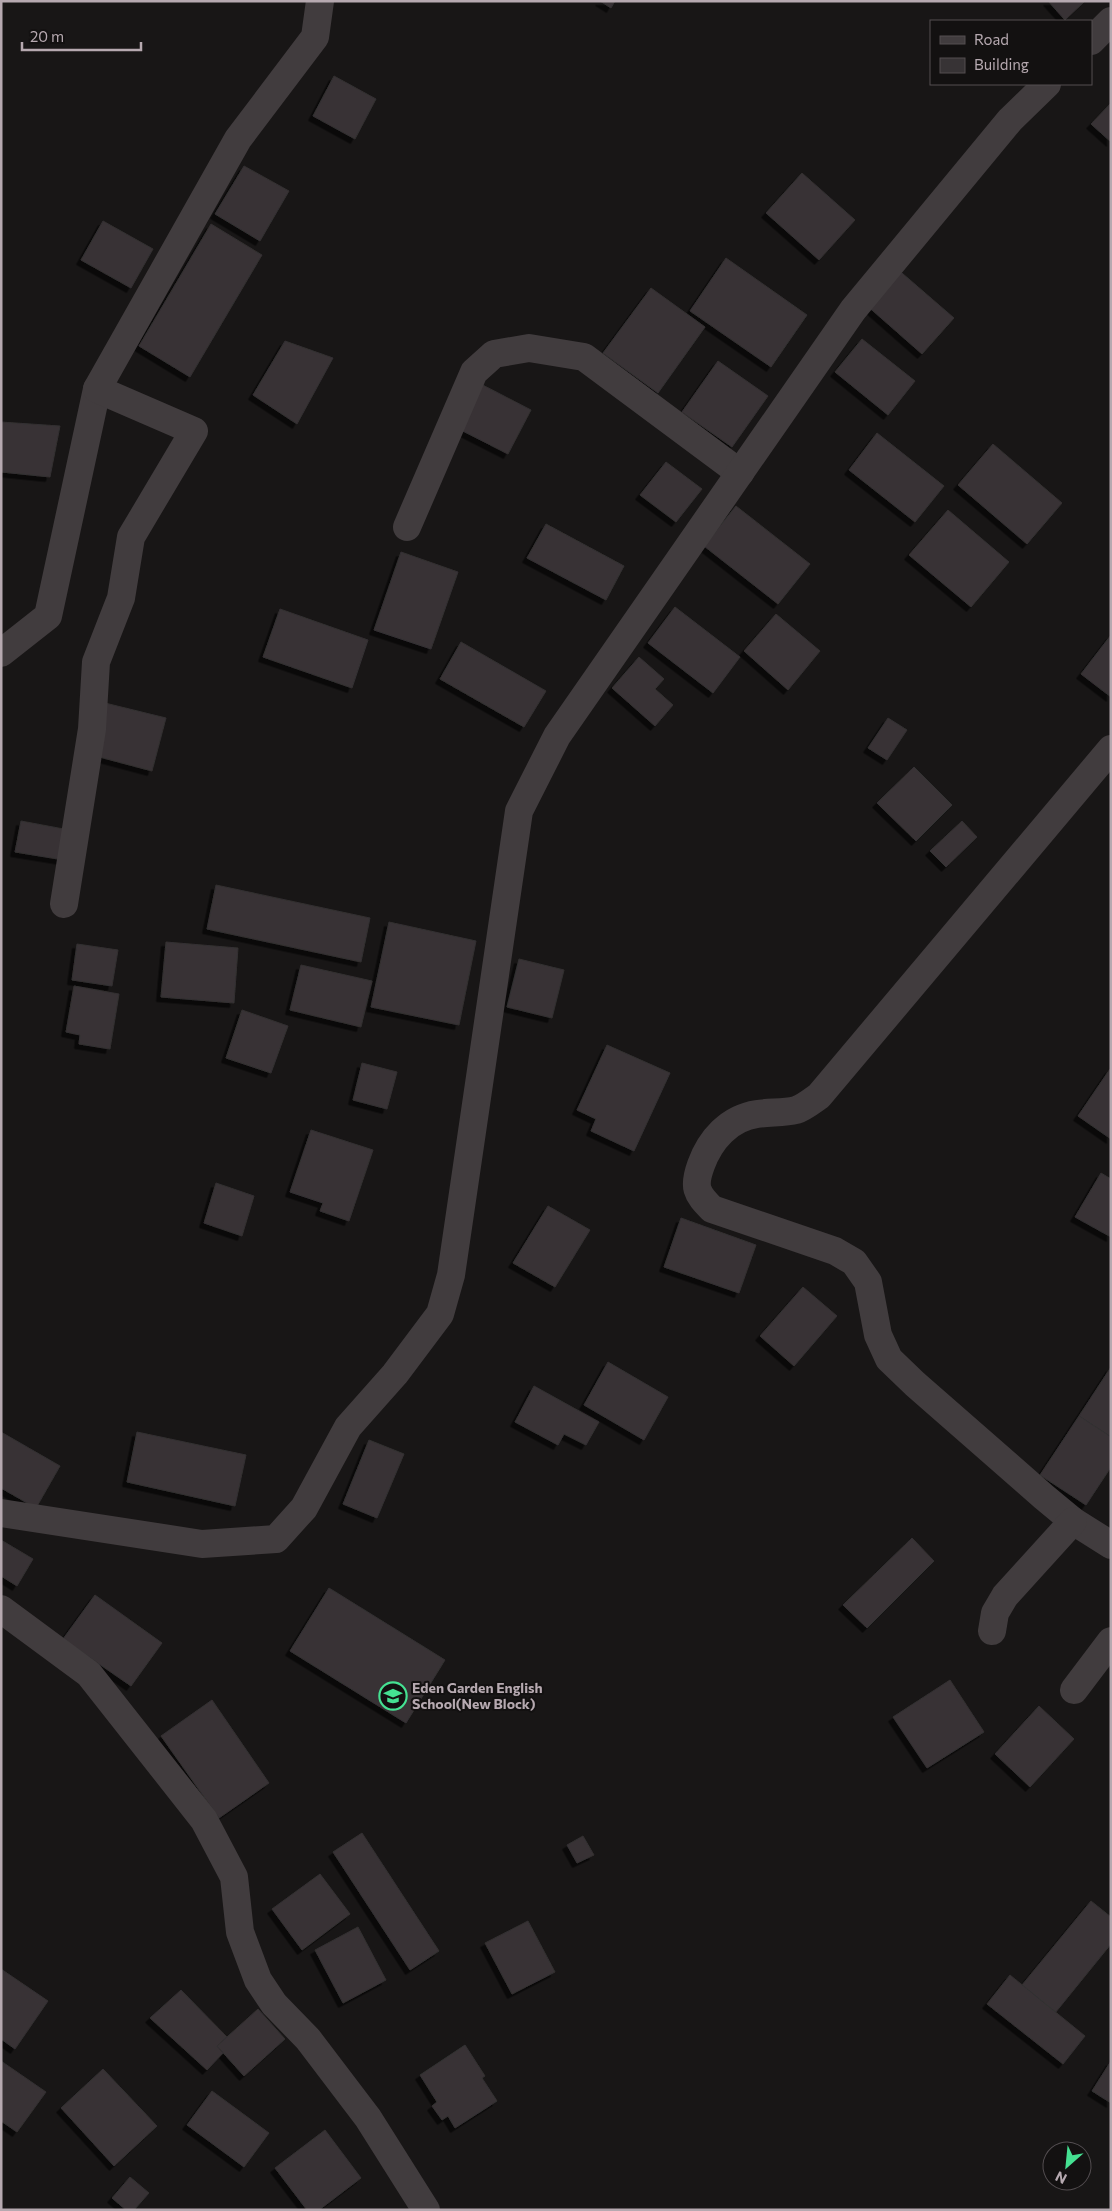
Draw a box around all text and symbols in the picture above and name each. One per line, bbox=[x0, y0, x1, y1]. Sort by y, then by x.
scale bar bbox=[22, 20, 141, 52]
legend bbox=[930, 20, 1092, 85]
text: 20 m bbox=[30, 27, 64, 45]
text: Road bbox=[974, 30, 1009, 48]
text: Building bbox=[974, 55, 1029, 73]
place label: Eden Garden English School(New Block) bbox=[412, 1679, 543, 1712]
school or university icon: Eden Garden English School(New Block) bbox=[378, 1681, 408, 1711]
north arrow bbox=[1042, 2141, 1092, 2191]
text: N bbox=[1052, 2168, 1069, 2188]

